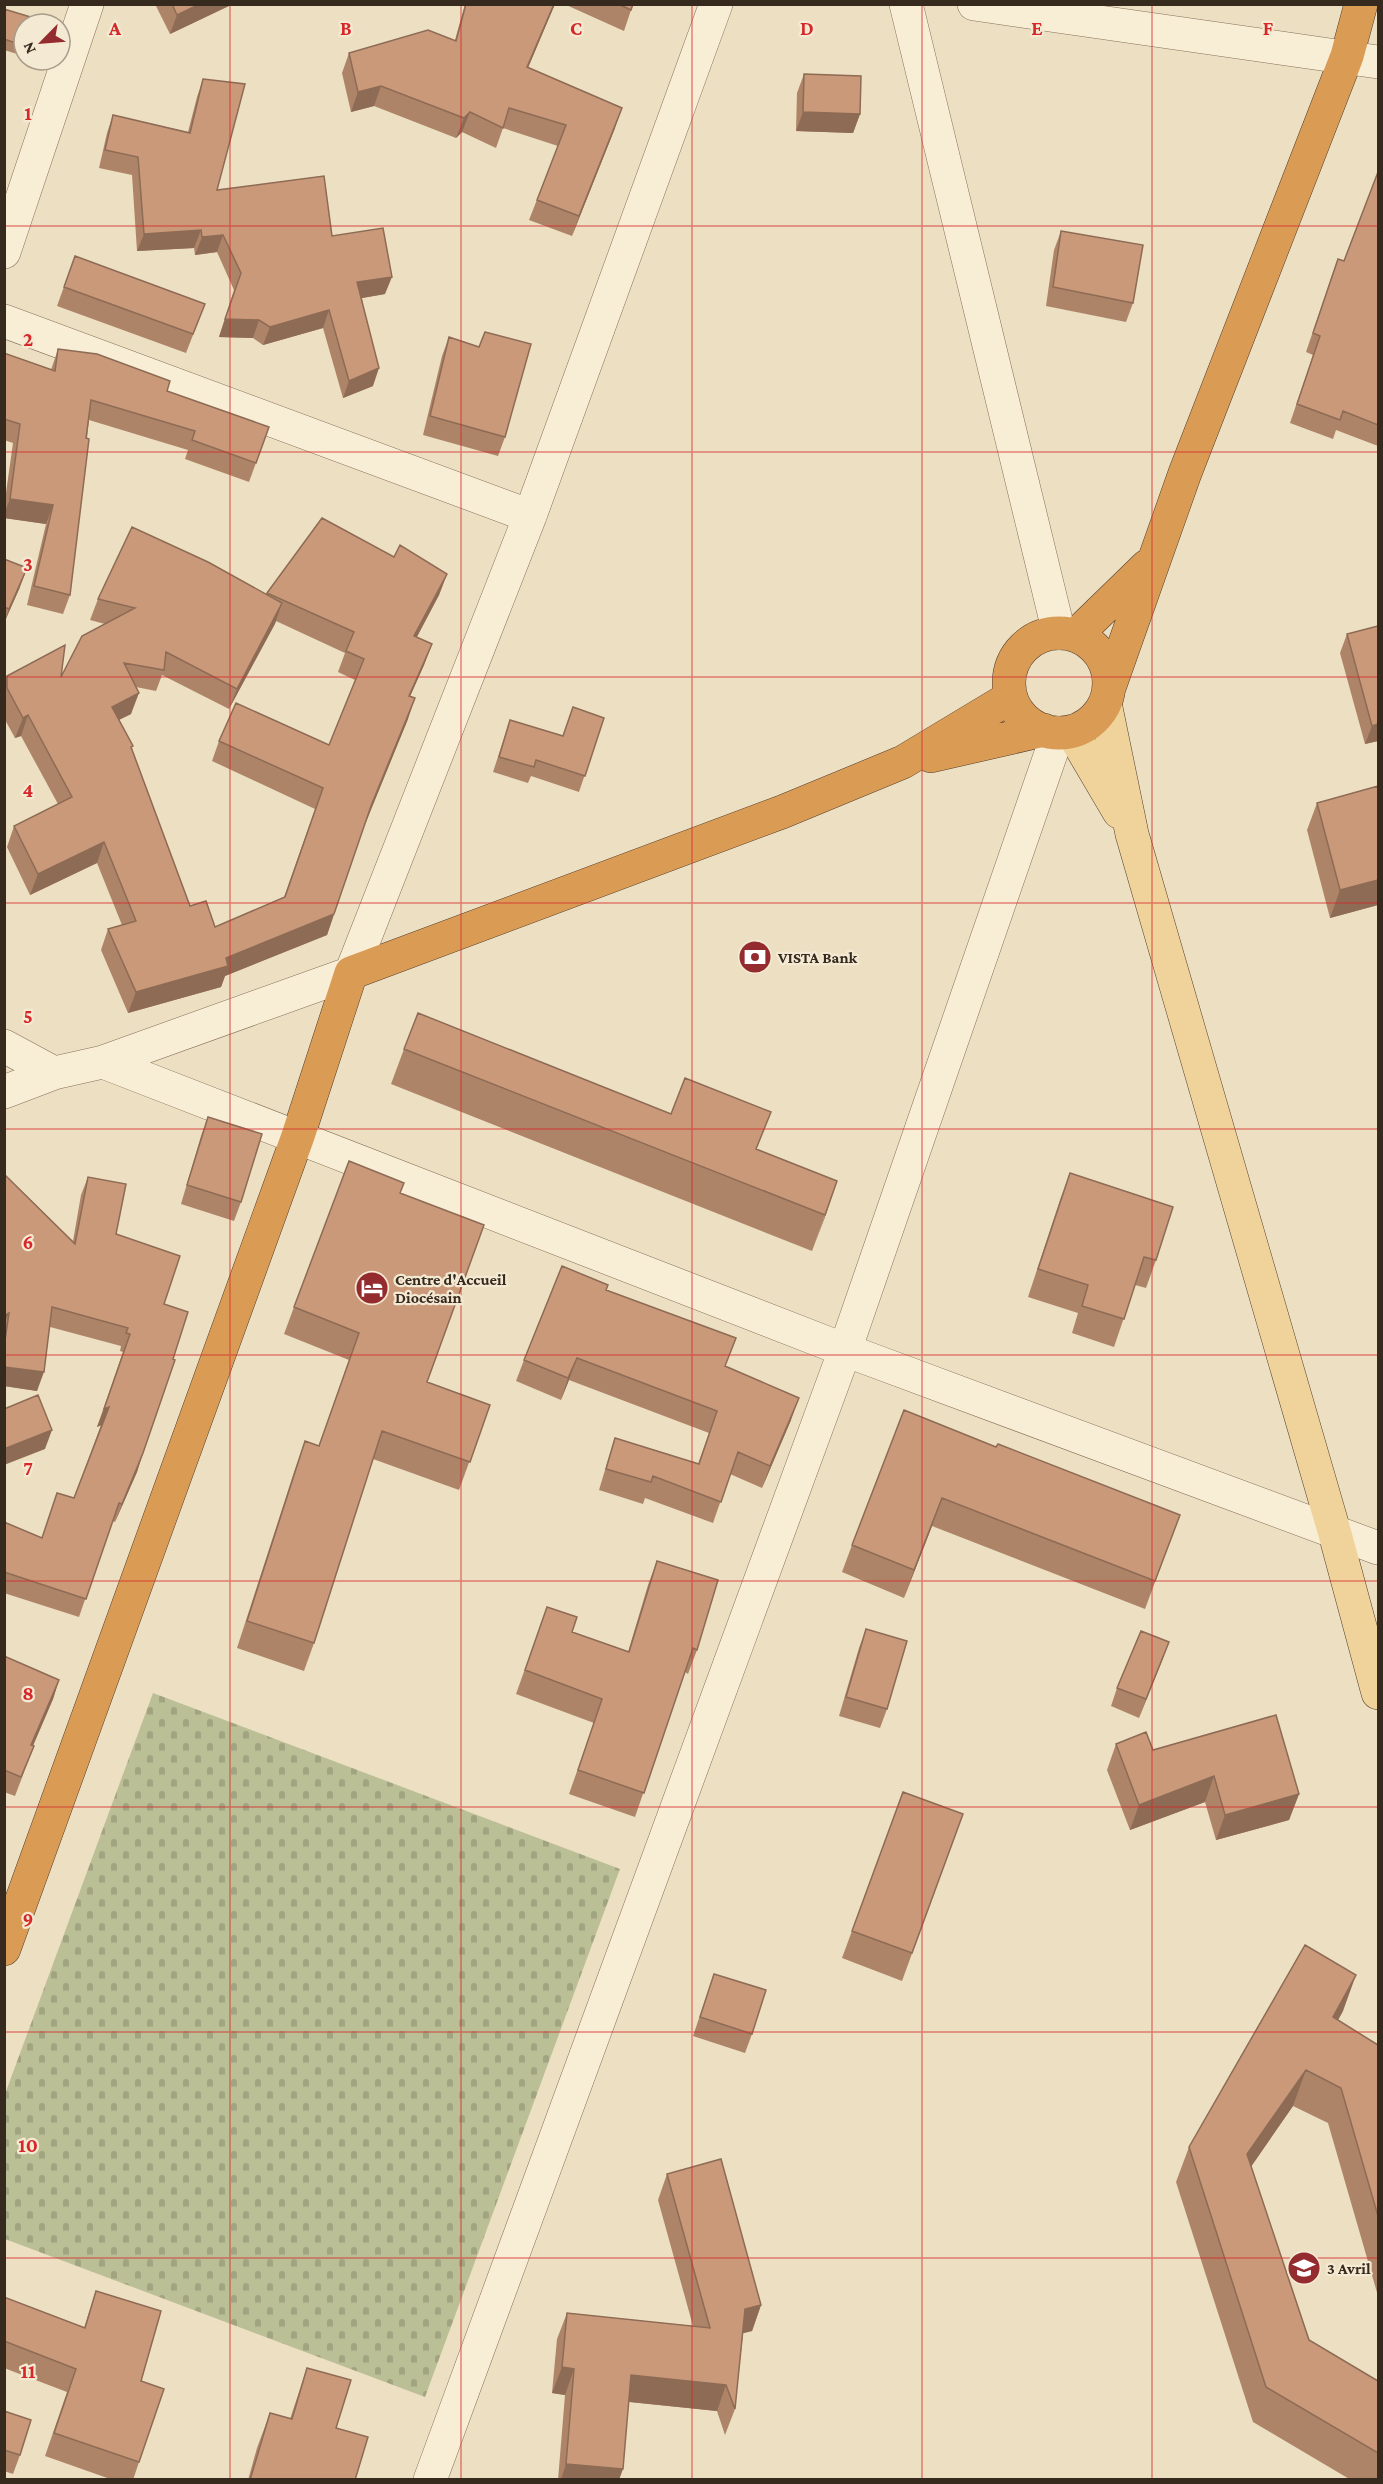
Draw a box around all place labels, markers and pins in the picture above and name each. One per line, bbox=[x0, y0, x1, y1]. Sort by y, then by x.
bank icon: VISTA Bank bbox=[737, 939, 773, 975]
place label: VISTA Bank bbox=[777, 949, 858, 966]
hotel icon: Centre d'Accueil Diocésain bbox=[354, 1270, 390, 1306]
place label: Centre d'Accueil Diocésain bbox=[395, 1271, 507, 1306]
school or university icon: 3 Avril bbox=[1286, 2250, 1322, 2286]
place label: 3 Avril bbox=[1327, 2260, 1371, 2277]

